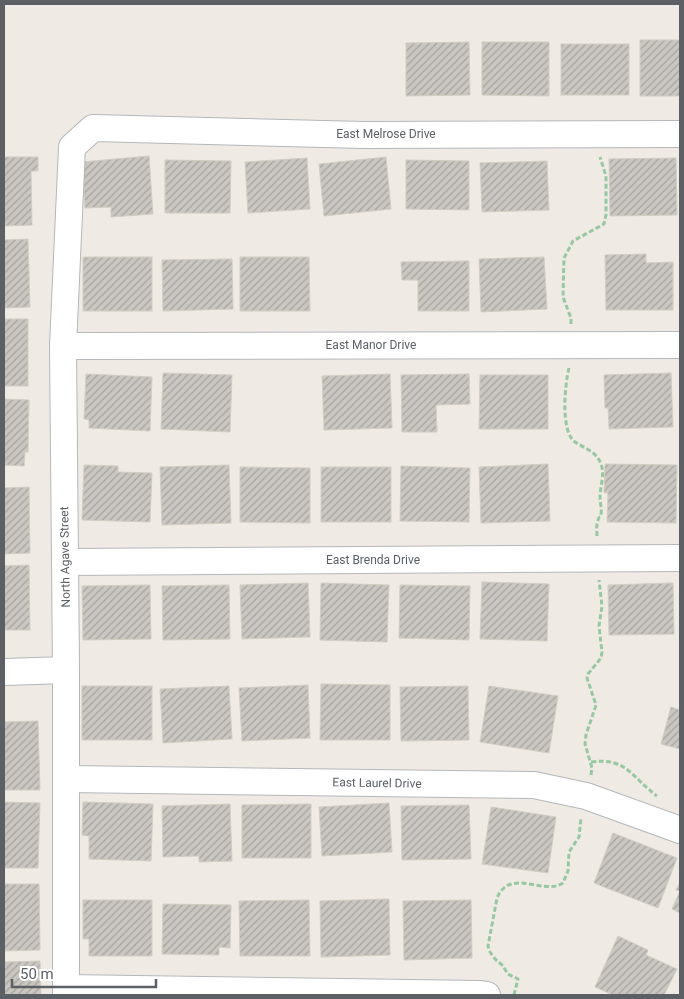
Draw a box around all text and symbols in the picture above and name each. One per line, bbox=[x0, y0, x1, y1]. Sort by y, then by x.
street label: East Melrose Drive bbox=[336, 127, 436, 141]
street label: East Manor Drive bbox=[326, 338, 416, 352]
street label: North Agave Street bbox=[57, 506, 73, 608]
street label: East Brenda Drive bbox=[326, 553, 420, 567]
street label: East Laurel Drive bbox=[332, 775, 422, 791]
scale bar bbox=[12, 956, 156, 988]
text: 50 m bbox=[20, 965, 54, 983]

